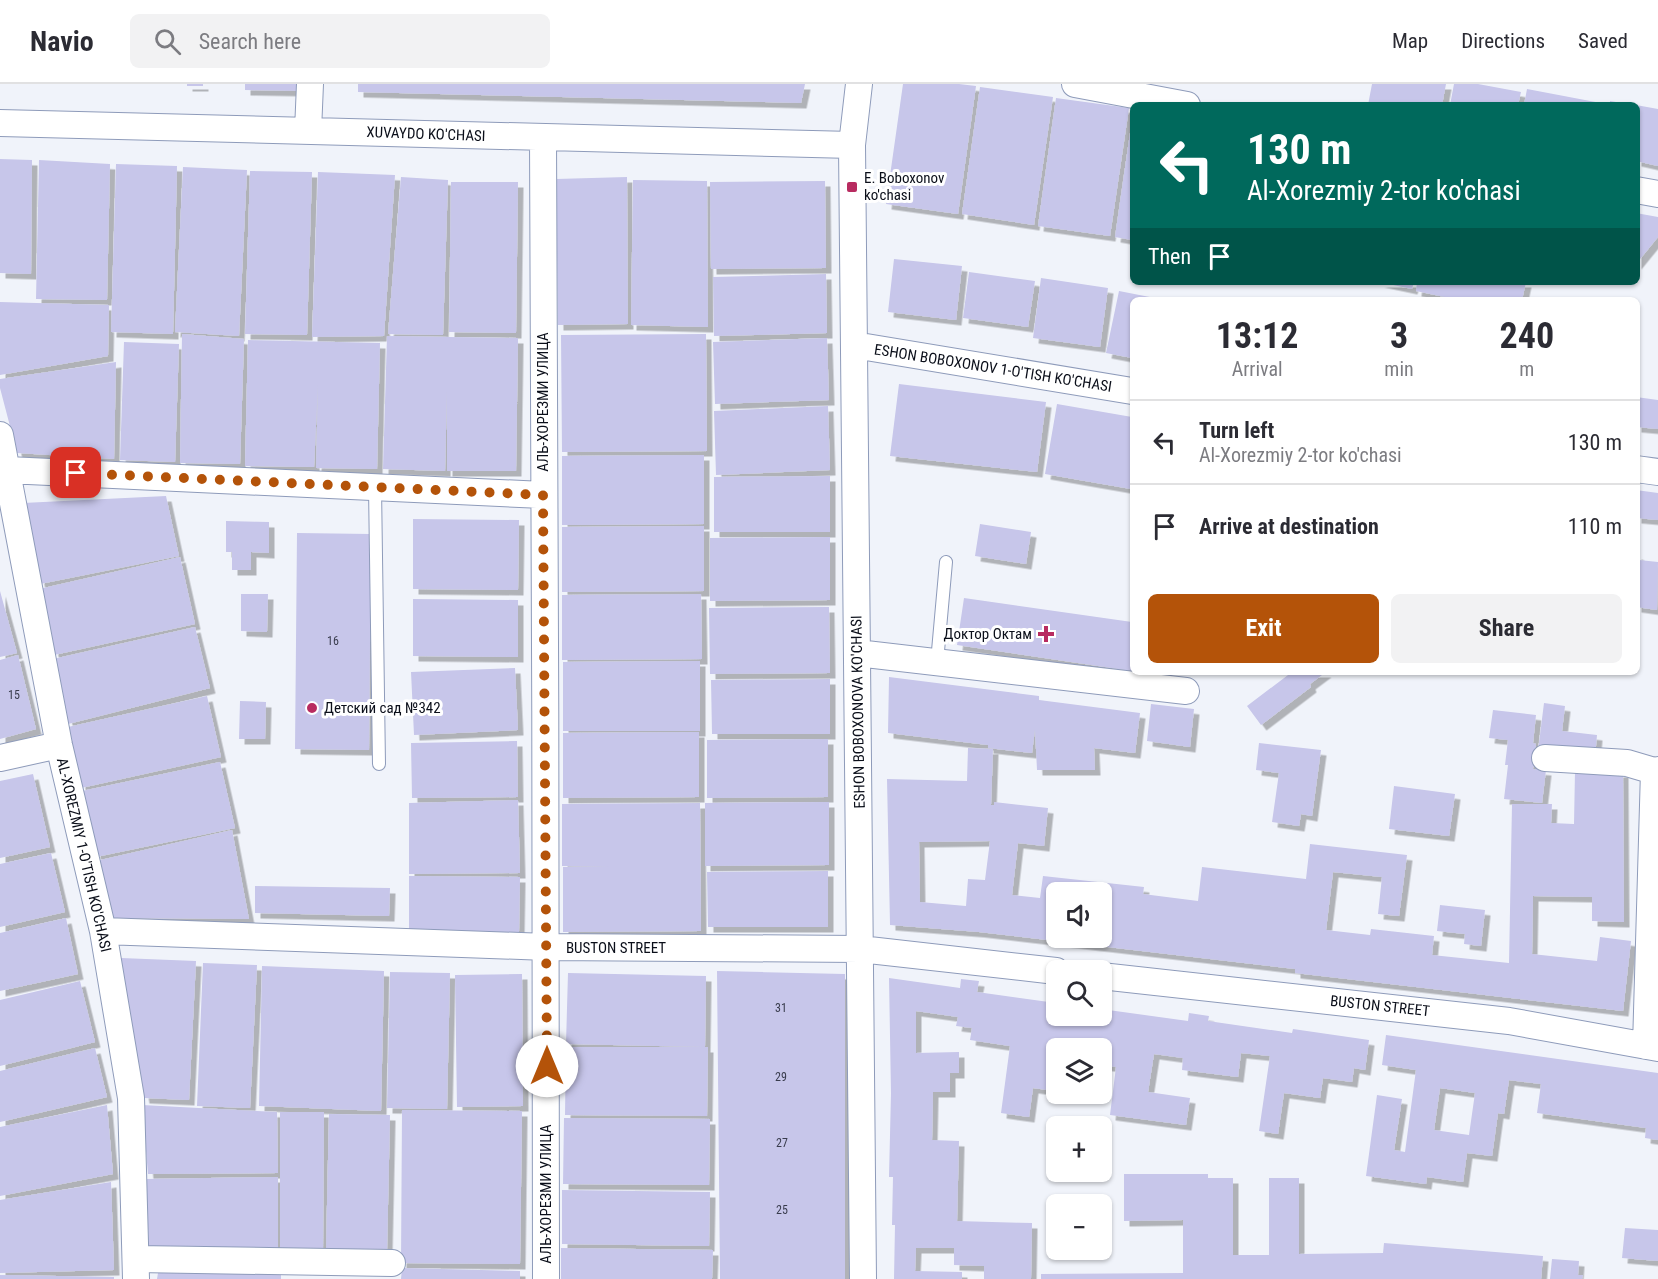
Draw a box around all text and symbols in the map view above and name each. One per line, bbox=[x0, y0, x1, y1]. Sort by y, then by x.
search box bbox=[130, 14, 550, 68]
text: Navio bbox=[30, 25, 94, 58]
icon: search bbox=[151, 25, 184, 58]
text: Search here bbox=[199, 29, 301, 54]
text: Map bbox=[1392, 29, 1428, 53]
text: Directions bbox=[1461, 29, 1545, 53]
text: Saved bbox=[1578, 29, 1628, 53]
street label: XUVAYDO KO'CHASI bbox=[366, 123, 486, 145]
text: 130 m bbox=[1247, 125, 1352, 174]
icon: left bbox=[1148, 126, 1226, 204]
place label: E. Boboxonov ko'chasi bbox=[864, 169, 945, 204]
text: Al-Xorezmiy 2-tor ko'chasi bbox=[1247, 175, 1521, 207]
marker: E. Boboxonov ko'chasi bbox=[845, 180, 859, 194]
icon: arrive bbox=[1203, 240, 1236, 273]
text: Then bbox=[1148, 244, 1191, 269]
text: 13:12 bbox=[1216, 315, 1298, 357]
text: 3 bbox=[1390, 315, 1408, 357]
text: 240 bbox=[1500, 315, 1554, 357]
street label: АЛЬ-ХОРЕЗМИ УЛИЦА bbox=[534, 332, 552, 472]
street label: ESHON BOBOXONOV 1-O'TISH KO'CHASI bbox=[873, 340, 1113, 396]
text: Arrival bbox=[1232, 357, 1283, 381]
text: min bbox=[1384, 357, 1414, 381]
text: m bbox=[1519, 357, 1534, 381]
text: Turn left bbox=[1199, 418, 1274, 443]
icon: left bbox=[1148, 426, 1181, 459]
text: 130 m bbox=[1568, 430, 1622, 455]
text: Al-Xorezmiy 2-tor ko'chasi bbox=[1199, 443, 1402, 467]
pin bbox=[50, 447, 101, 498]
icon: arrive bbox=[59, 456, 92, 489]
icon: arrive bbox=[1148, 510, 1181, 543]
text: Arrive at destination bbox=[1199, 514, 1379, 539]
text: 110 m bbox=[1568, 514, 1622, 539]
button: Exit bbox=[1148, 594, 1379, 663]
button: Share bbox=[1391, 594, 1622, 663]
street label: ESHON BOBOXONOVA KO'CHASI bbox=[847, 615, 869, 809]
place label: Доктор Октам bbox=[944, 625, 1032, 643]
marker: Доктор Октам bbox=[1037, 625, 1055, 643]
house number: 16 bbox=[327, 634, 339, 648]
house number: 15 bbox=[8, 688, 20, 702]
place label: Детский сад №342 bbox=[324, 699, 441, 717]
marker: Детский сад №342 bbox=[305, 701, 319, 715]
street label: AL-XOREZMIY 1-O'TISH KO'CHASI bbox=[53, 756, 115, 954]
map controls bbox=[1046, 882, 1112, 1260]
button: sound bbox=[1046, 882, 1112, 948]
street label: BUSTON STREET bbox=[566, 939, 666, 957]
button: search bbox=[1046, 960, 1112, 1026]
street label: BUSTON STREET bbox=[1329, 992, 1431, 1020]
house number: 31 bbox=[775, 1001, 787, 1015]
position arrow bbox=[515, 1034, 579, 1098]
button: layers bbox=[1046, 1038, 1112, 1104]
house number: 29 bbox=[775, 1070, 787, 1084]
button: + bbox=[1046, 1116, 1112, 1182]
street label: АЛЬ-ХОРЕЗМИ УЛИЦА bbox=[537, 1124, 555, 1264]
house number: 27 bbox=[776, 1136, 788, 1150]
button: − bbox=[1046, 1194, 1112, 1260]
house number: 25 bbox=[776, 1203, 788, 1217]

